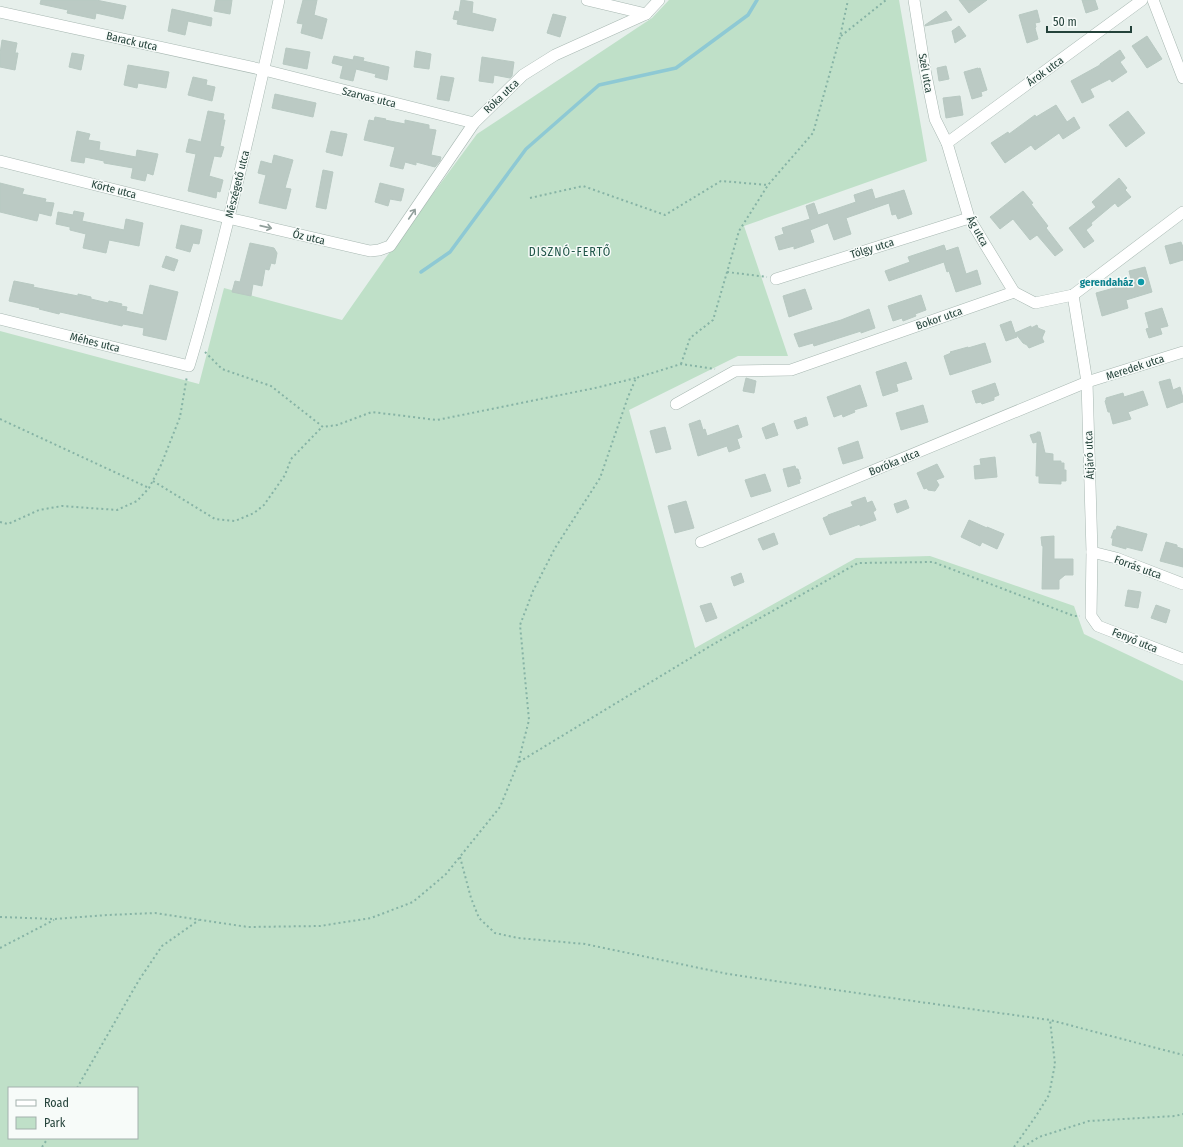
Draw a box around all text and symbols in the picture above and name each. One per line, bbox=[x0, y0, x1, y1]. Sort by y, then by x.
scale bar bbox=[1047, 8, 1131, 34]
text: 50 m bbox=[1053, 15, 1077, 29]
street label: Barack utca bbox=[105, 29, 159, 54]
street label: Szél utca bbox=[916, 52, 935, 94]
street label: Árok utca bbox=[1024, 53, 1066, 89]
street label: Róka utca bbox=[481, 76, 522, 116]
street label: Szarvas utca bbox=[340, 84, 397, 110]
street label: Mészégető utca bbox=[223, 149, 252, 219]
street label: Körte utca bbox=[90, 178, 138, 201]
one-way arrow bbox=[408, 209, 416, 220]
street label: Ág utca bbox=[964, 213, 992, 249]
one-way arrow bbox=[260, 223, 273, 231]
street label: Őz utca bbox=[291, 226, 327, 248]
street label: Tölgy utca bbox=[849, 236, 896, 261]
district label: DISZNÓ-FERTŐ bbox=[529, 243, 611, 259]
place label: gerendaház bbox=[1080, 276, 1133, 289]
marker: gerendaház bbox=[1136, 277, 1146, 287]
street label: Bokor utca bbox=[914, 304, 964, 332]
street label: Méhes utca bbox=[69, 330, 121, 355]
street label: Meredek utca bbox=[1104, 352, 1166, 383]
street label: Átjáró utca bbox=[1081, 430, 1097, 480]
street label: Boróka utca bbox=[867, 446, 921, 478]
street label: Forrás utca bbox=[1112, 553, 1163, 582]
street label: Fenyő utca bbox=[1110, 625, 1160, 655]
legend bbox=[8, 1087, 138, 1139]
text: Road bbox=[44, 1096, 69, 1110]
text: Park bbox=[44, 1116, 66, 1130]

